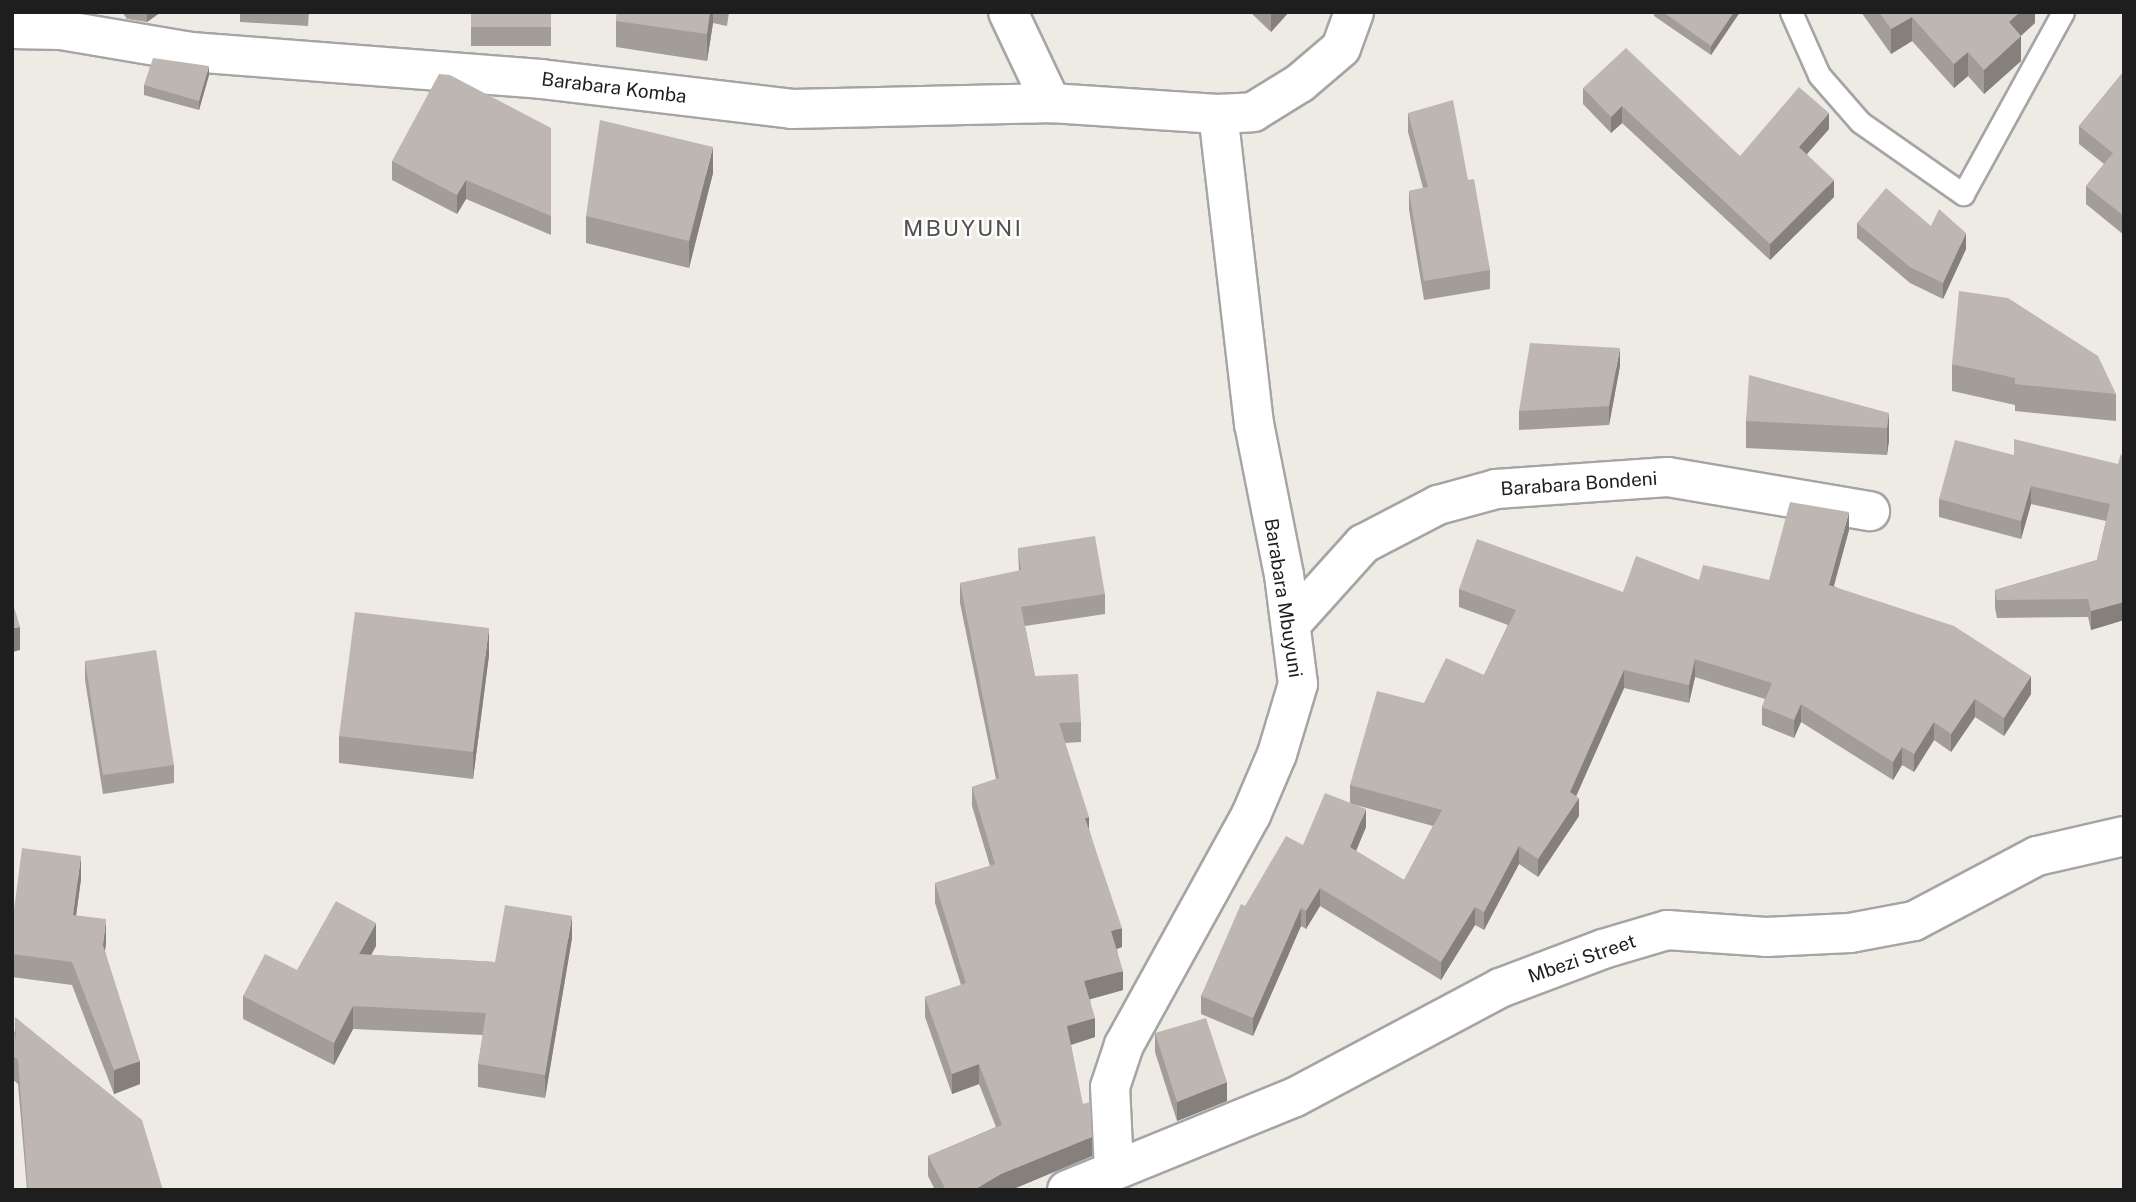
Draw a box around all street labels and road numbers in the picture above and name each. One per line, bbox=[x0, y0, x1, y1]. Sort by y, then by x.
street label: Barabara Komba bbox=[540, 68, 688, 108]
street label: Barabara Bondeni bbox=[1500, 467, 1658, 501]
street label: Barabara Mbuyuni bbox=[1259, 517, 1307, 679]
street label: Mbezi Street bbox=[1525, 930, 1639, 988]

